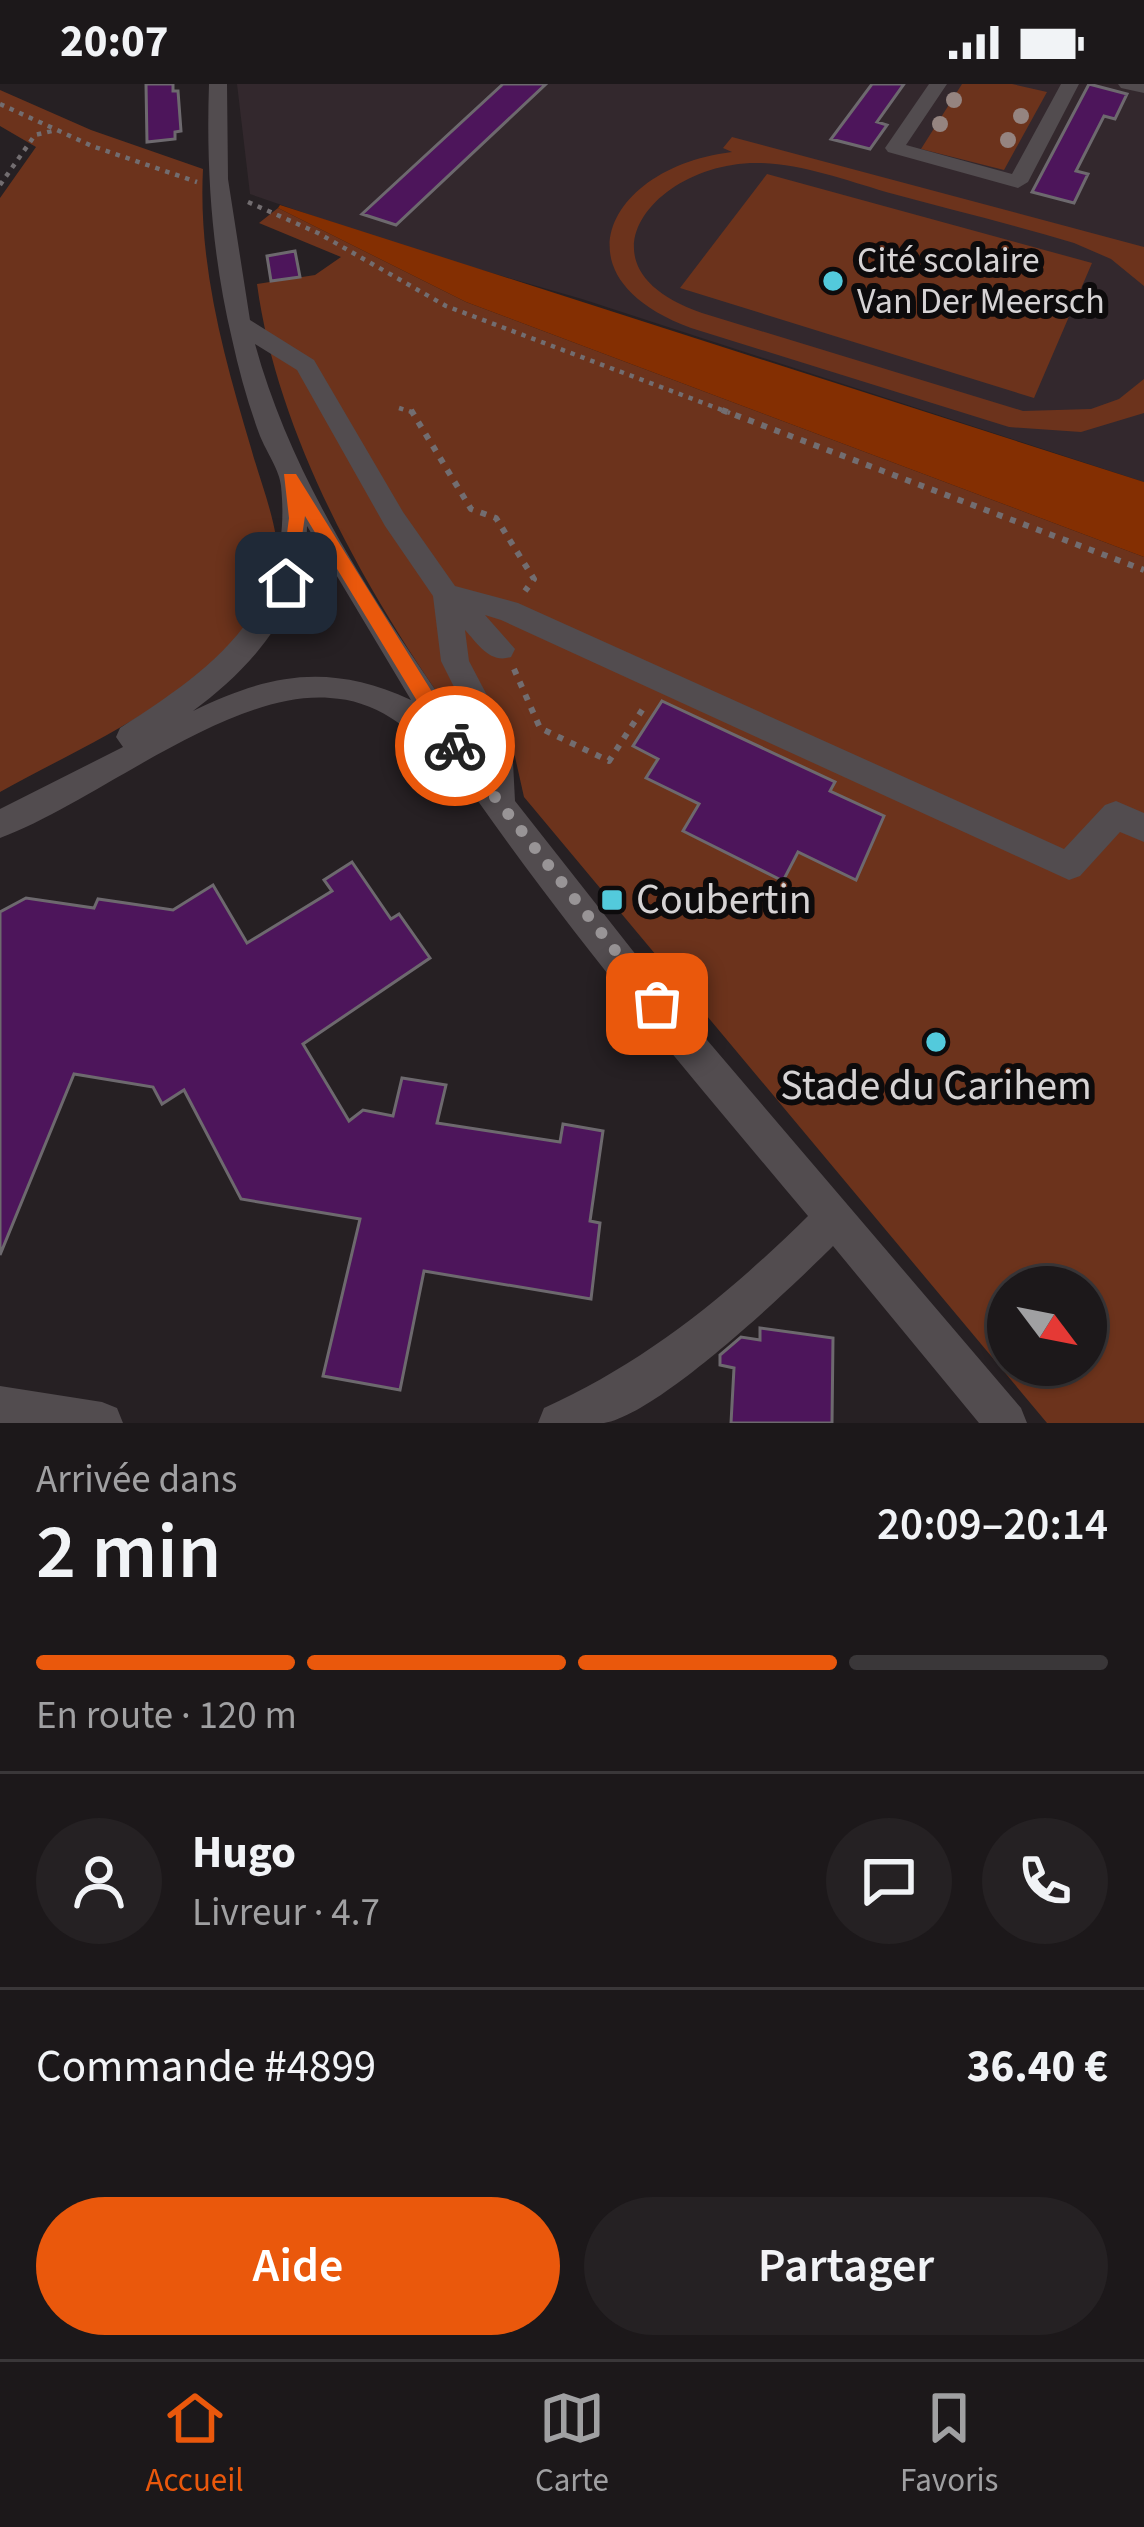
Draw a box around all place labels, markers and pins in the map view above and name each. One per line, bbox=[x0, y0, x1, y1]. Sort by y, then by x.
place label: Cité scolaire Van Der Meersch bbox=[857, 235, 1105, 327]
marker: Cité scolaire Van Der Meersch bbox=[820, 268, 846, 294]
pin bbox=[235, 532, 337, 634]
place label: Coubertin bbox=[636, 870, 812, 930]
marker: Coubertin bbox=[599, 887, 625, 913]
pin bbox=[606, 953, 708, 1055]
marker: Stade du Carihem bbox=[923, 1029, 949, 1055]
place label: Stade du Carihem bbox=[780, 1056, 1092, 1116]

